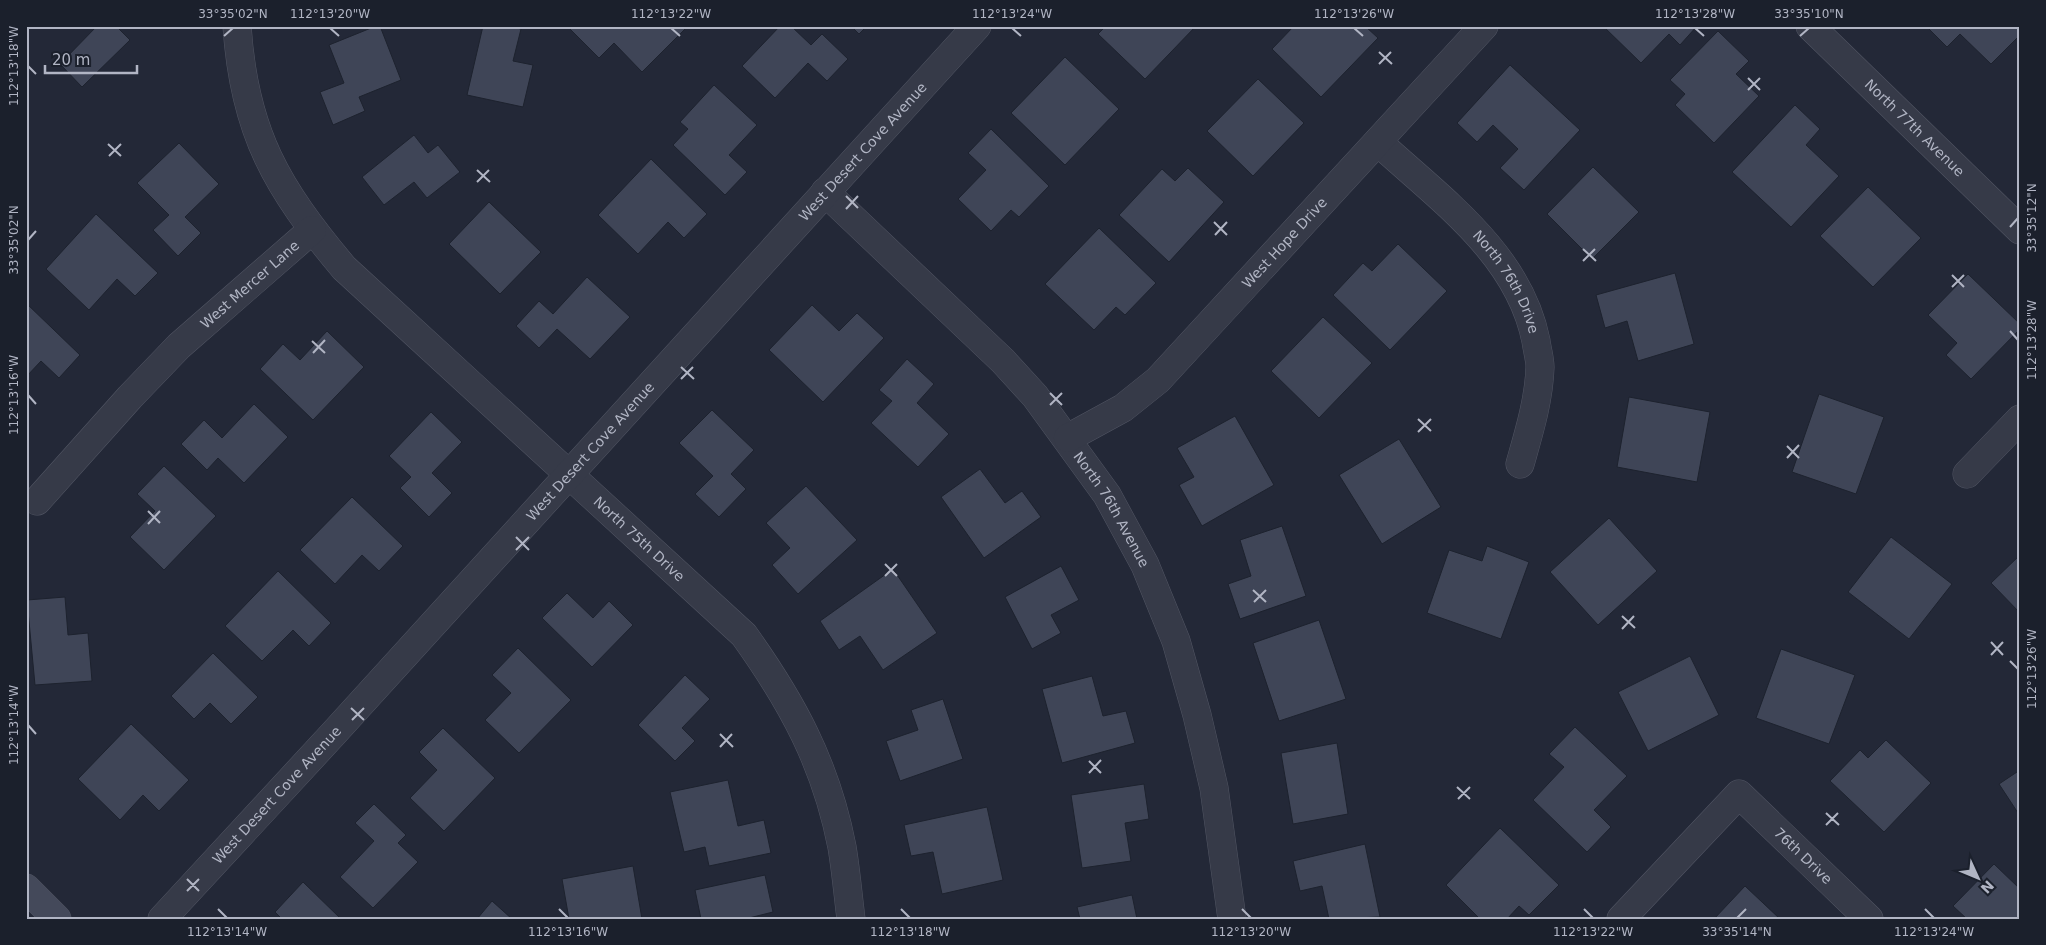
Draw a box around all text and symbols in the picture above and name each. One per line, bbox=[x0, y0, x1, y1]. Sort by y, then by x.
text: 33°35'02"N bbox=[198, 7, 268, 21]
text: 112°13'20"W bbox=[290, 7, 370, 21]
text: 112°13'22"W bbox=[631, 7, 711, 21]
text: 112°13'24"W bbox=[972, 7, 1052, 21]
text: 112°13'26"W bbox=[1314, 7, 1394, 21]
text: 112°13'28"W bbox=[1655, 7, 1735, 21]
text: 33°35'10"N bbox=[1774, 7, 1844, 21]
text: 112°13'18"W bbox=[7, 26, 21, 106]
scale bar bbox=[45, 42, 138, 74]
text: 20 m bbox=[52, 51, 90, 69]
street label: North 77th Avenue bbox=[1862, 76, 1968, 180]
street label: West Desert Cove Avenue bbox=[796, 79, 930, 224]
text: 33°35'12"N bbox=[2025, 183, 2039, 253]
street label: West Hope Drive bbox=[1239, 194, 1330, 291]
text: 33°35'02"N bbox=[7, 205, 21, 275]
street label: North 76th Drive bbox=[1470, 227, 1542, 335]
street label: West Mercer Lane bbox=[197, 237, 302, 332]
text: 112°13'28"W bbox=[2025, 300, 2039, 380]
text: 112°13'16"W bbox=[7, 355, 21, 435]
street label: West Desert Cove Avenue bbox=[523, 379, 657, 524]
street label: North 76th Avenue bbox=[1070, 449, 1153, 570]
street label: North 75th Drive bbox=[590, 493, 688, 585]
text: 112°13'26"W bbox=[2025, 629, 2039, 709]
text: 112°13'14"W bbox=[7, 685, 21, 765]
street label: West Desert Cove Avenue bbox=[209, 723, 344, 867]
street label: 76th Drive bbox=[1771, 824, 1835, 887]
north arrow bbox=[1954, 852, 2004, 902]
text: N bbox=[1978, 877, 1997, 897]
text: 112°13'14"W bbox=[187, 925, 267, 939]
text: 112°13'16"W bbox=[528, 925, 608, 939]
text: 112°13'18"W bbox=[870, 925, 950, 939]
text: 112°13'20"W bbox=[1211, 925, 1291, 939]
text: 112°13'22"W bbox=[1553, 925, 1633, 939]
text: 33°35'14"N bbox=[1702, 925, 1772, 939]
text: 112°13'24"W bbox=[1894, 925, 1974, 939]

